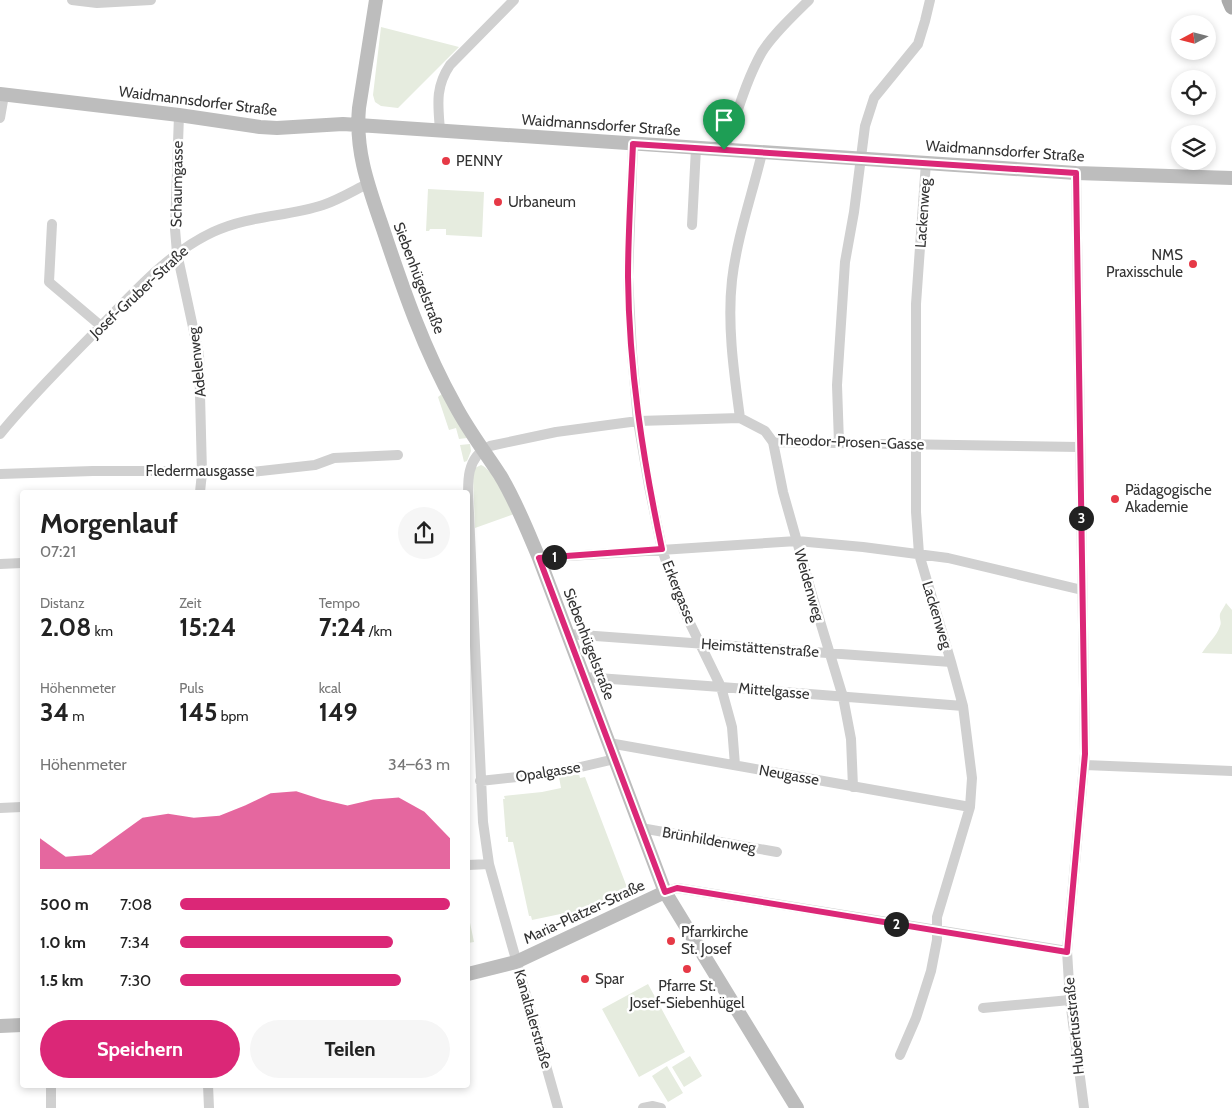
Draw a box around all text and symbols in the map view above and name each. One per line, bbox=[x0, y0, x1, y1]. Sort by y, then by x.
north arrow bbox=[1171, 15, 1216, 60]
map controls bbox=[1171, 15, 1216, 170]
button: locate bbox=[1171, 70, 1216, 115]
street label: Waidmannsdorfer Straße bbox=[118, 82, 278, 120]
pin bbox=[703, 99, 745, 150]
icon: arrive bbox=[710, 106, 738, 134]
street label: Waidmannsdorfer Straße bbox=[521, 110, 681, 140]
button: layers bbox=[1171, 125, 1216, 170]
street label: Waidmannsdorfer Straße bbox=[925, 136, 1085, 166]
street label: Schaumgasse bbox=[167, 140, 187, 227]
place label: PENNY bbox=[456, 152, 503, 170]
marker: PENNY bbox=[440, 155, 452, 167]
street label: Lackenweg bbox=[912, 177, 934, 248]
place label: Urbaneum bbox=[508, 193, 576, 211]
marker: Urbaneum bbox=[492, 196, 504, 208]
street label: Siebenhügelstraße bbox=[389, 220, 449, 337]
street label: Josef-Gruber-Straße bbox=[85, 242, 192, 343]
place label: NMS Praxisschule bbox=[1106, 246, 1183, 281]
marker: NMS Praxisschule bbox=[1187, 258, 1199, 270]
street label: Adelenweg bbox=[184, 326, 210, 398]
street label: Theodor-Prosen-Gasse bbox=[777, 430, 925, 454]
street label: Fledermausgasse bbox=[146, 462, 255, 480]
place label: Pädagogische Akademie bbox=[1125, 481, 1212, 516]
marker: Pädagogische Akademie bbox=[1109, 493, 1121, 505]
text: Morgenlauf bbox=[40, 506, 178, 540]
pin: 3 bbox=[1068, 506, 1094, 530]
button: share bbox=[398, 507, 450, 559]
text: 3 bbox=[1078, 509, 1085, 527]
text: 07:21 bbox=[40, 542, 76, 561]
pin: 1 bbox=[542, 544, 566, 570]
street label: Weidenweg bbox=[790, 547, 828, 624]
text: 1 bbox=[552, 548, 557, 566]
street label: Erkergasse bbox=[658, 558, 700, 626]
street label: Lackenweg bbox=[918, 579, 956, 652]
street label: Siebenhügelstraße bbox=[559, 586, 619, 703]
text: Distanz bbox=[40, 594, 85, 612]
text: Zeit bbox=[179, 594, 201, 612]
text: Tempo bbox=[319, 594, 360, 612]
text: 2.08 bbox=[40, 612, 91, 642]
text: 15:24 bbox=[179, 612, 236, 642]
text: 7:24 bbox=[319, 612, 366, 642]
text: km bbox=[91, 622, 113, 640]
text: /km bbox=[366, 622, 392, 640]
street label: Heimstättenstraße bbox=[700, 635, 820, 661]
text: Höhenmeter bbox=[40, 679, 116, 697]
text: Puls bbox=[179, 679, 204, 697]
text: kcal bbox=[319, 679, 341, 697]
street label: Mittelgasse bbox=[738, 679, 811, 703]
text: 34 bbox=[40, 697, 69, 727]
text: 145 bbox=[179, 697, 218, 727]
text: 149 bbox=[319, 697, 357, 727]
text: m bbox=[69, 707, 84, 725]
text: bpm bbox=[218, 707, 249, 725]
text: Höhenmeter bbox=[40, 755, 126, 774]
text: 34–63 m bbox=[388, 755, 450, 774]
street label: Opalgasse bbox=[514, 758, 582, 786]
street label: Neugasse bbox=[758, 761, 821, 789]
street label: Brünhildenweg bbox=[661, 823, 758, 857]
street label: Maria-Platzer-Straße bbox=[520, 876, 648, 948]
text: 500 m bbox=[40, 895, 89, 914]
text: 7:08 bbox=[120, 895, 152, 914]
pin: 2 bbox=[884, 912, 908, 936]
text: 2 bbox=[893, 915, 900, 933]
place label: Pfarrkirche St. Josef bbox=[681, 923, 749, 958]
text: 1.0 km bbox=[40, 933, 86, 952]
text: 7:34 bbox=[120, 933, 149, 952]
marker: Pfarrkirche St. Josef bbox=[665, 935, 677, 947]
marker: Pfarre St. Josef-Siebenhügel bbox=[681, 963, 693, 975]
street label: Kanaltalerstraße bbox=[510, 967, 556, 1071]
place label: Spar bbox=[595, 970, 624, 988]
text: 1.5 km bbox=[40, 971, 83, 990]
text: 7:30 bbox=[120, 971, 151, 990]
marker: Spar bbox=[579, 973, 591, 985]
street label: Hubertusstraße bbox=[1060, 976, 1088, 1075]
place label: Pfarre St. Josef-Siebenhügel bbox=[628, 977, 745, 1012]
button: Speichern bbox=[40, 1020, 240, 1078]
button: Teilen bbox=[250, 1020, 450, 1078]

